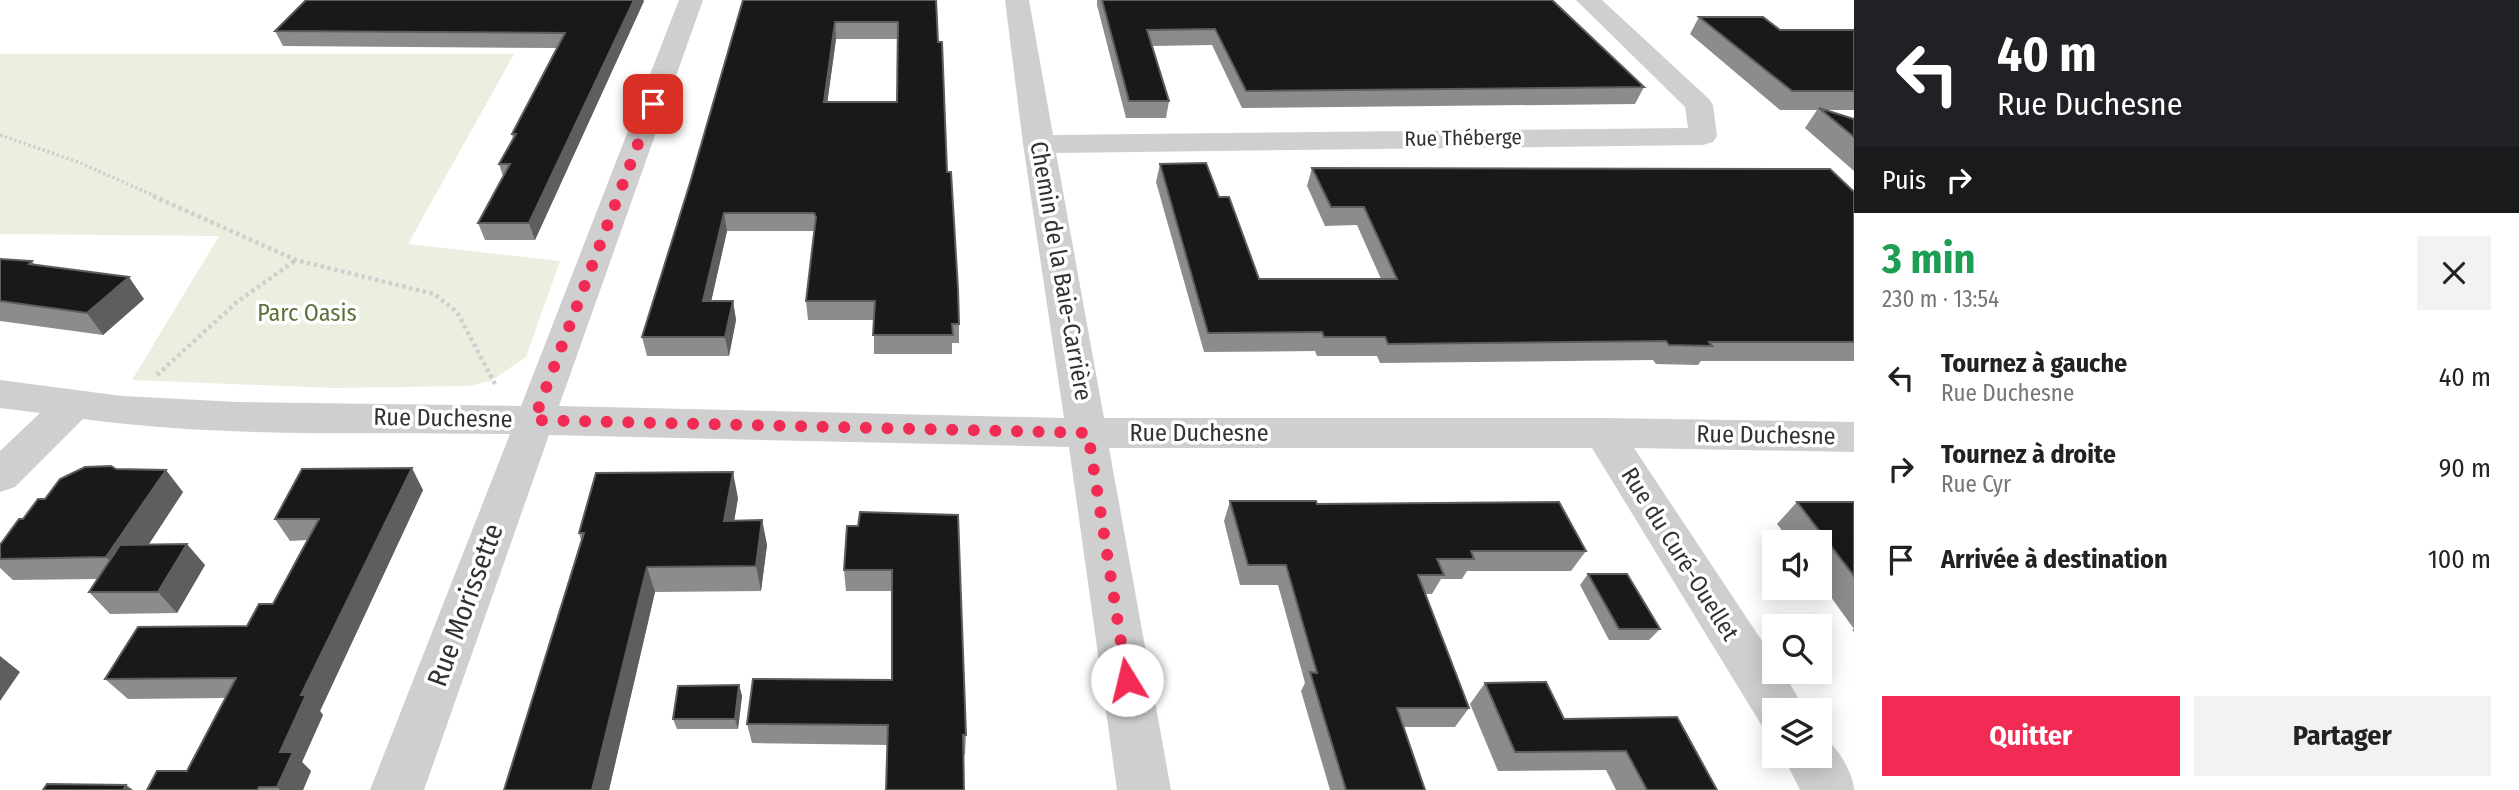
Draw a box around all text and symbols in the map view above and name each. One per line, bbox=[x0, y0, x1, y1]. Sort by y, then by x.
text: 40 m bbox=[1997, 25, 2097, 84]
icon: left bbox=[1882, 28, 1973, 119]
pin bbox=[623, 74, 683, 134]
icon: arrive bbox=[634, 85, 672, 123]
text: Rue Duchesne bbox=[1997, 85, 2183, 123]
street label: Rue Théberge bbox=[1404, 124, 1522, 152]
street label: Chemin de la Baie-Carrière bbox=[1024, 139, 1098, 403]
icon: right bbox=[1940, 161, 1978, 199]
text: Puis bbox=[1882, 165, 1926, 196]
text: 3 min bbox=[1882, 234, 1976, 284]
button: close bbox=[2417, 236, 2491, 310]
text: 230 m · 13:54 bbox=[1882, 285, 1999, 313]
park label: Parc Oasis bbox=[257, 299, 357, 327]
text: Tournez à gauche bbox=[1941, 348, 2127, 379]
icon: left bbox=[1882, 359, 1920, 397]
text: 40 m bbox=[2439, 362, 2491, 393]
text: Rue Duchesne bbox=[1941, 379, 2074, 407]
street label: Rue Duchesne bbox=[373, 403, 513, 433]
street label: Rue Duchesne bbox=[1129, 419, 1269, 447]
street label: Rue Duchesne bbox=[1696, 420, 1836, 450]
text: Tournez à droite bbox=[1941, 439, 2116, 470]
icon: right bbox=[1882, 450, 1920, 488]
text: 90 m bbox=[2439, 453, 2491, 484]
street label: Rue du Curé-Ouellet bbox=[1615, 462, 1745, 646]
text: Rue Cyr bbox=[1941, 470, 2011, 498]
street label: Rue Morissette bbox=[420, 519, 510, 691]
map controls bbox=[1762, 530, 1832, 768]
button: sound bbox=[1762, 530, 1832, 600]
icon: arrive bbox=[1882, 541, 1920, 579]
text: Arrivée à destination bbox=[1941, 544, 2168, 575]
text: 100 m bbox=[2428, 544, 2491, 575]
button: search bbox=[1762, 614, 1832, 684]
position arrow bbox=[1090, 643, 1164, 717]
button: Quitter bbox=[1882, 696, 2180, 776]
button: Partager bbox=[2194, 696, 2491, 776]
button: layers bbox=[1762, 698, 1832, 768]

